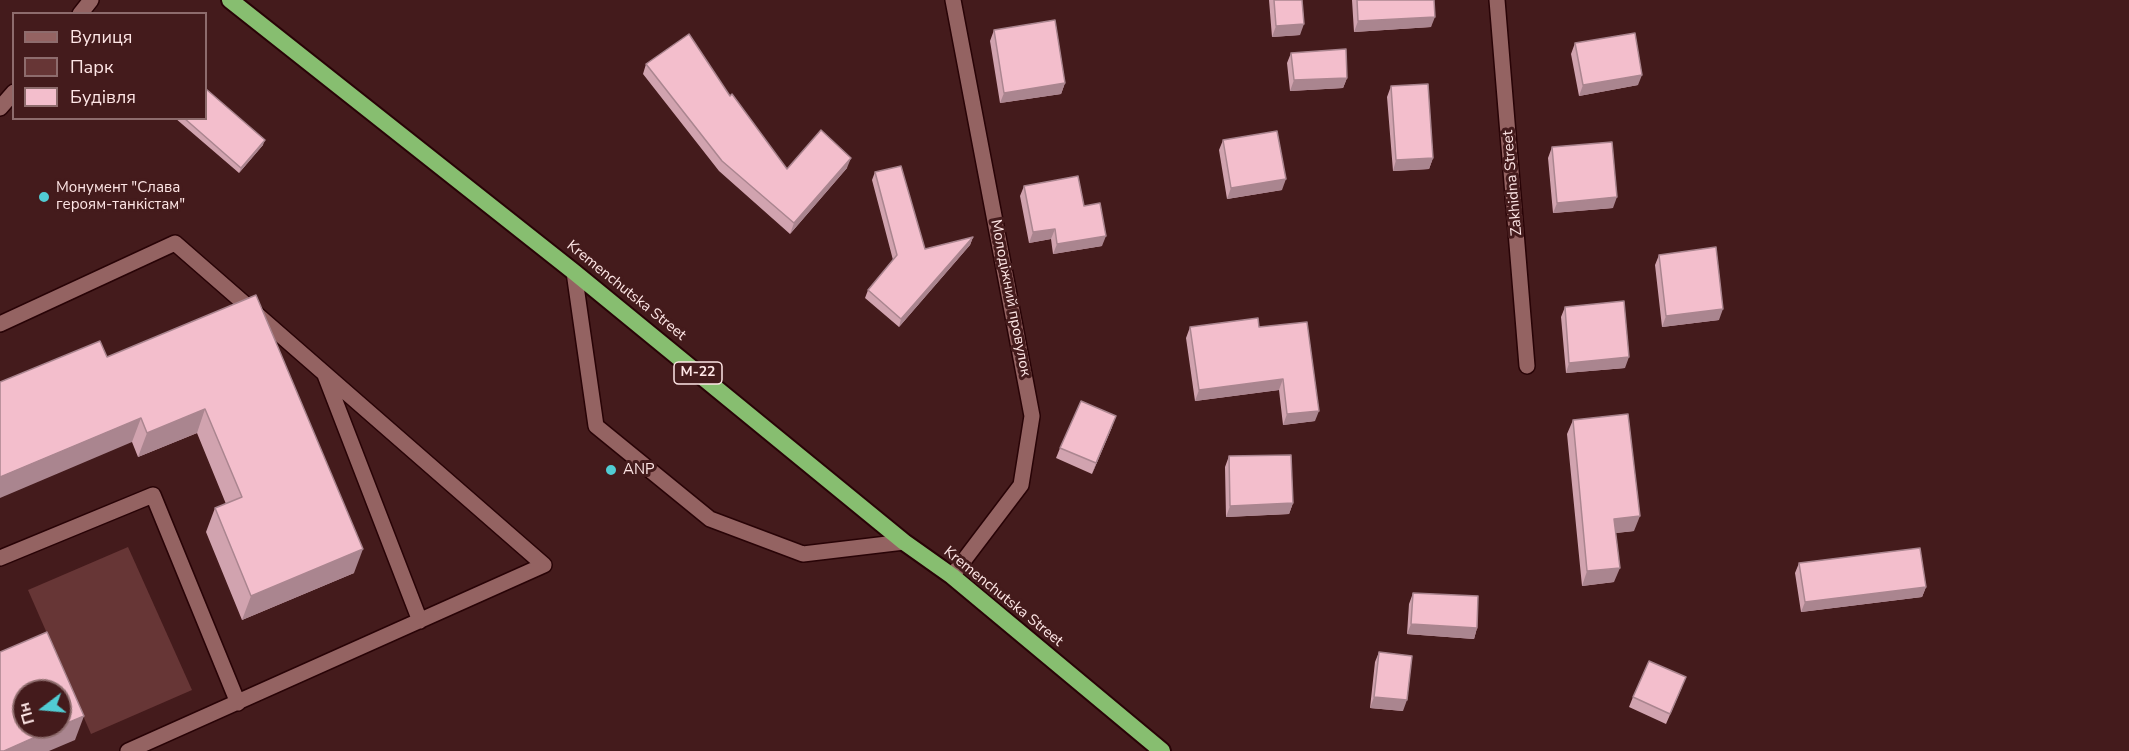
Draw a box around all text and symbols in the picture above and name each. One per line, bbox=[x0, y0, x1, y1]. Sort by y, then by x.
legend bbox=[12, 12, 207, 120]
text: Вулиця bbox=[70, 25, 132, 49]
text: Парк bbox=[70, 55, 113, 79]
text: Будівля bbox=[70, 85, 136, 109]
street label: Zakhidna Street bbox=[1499, 129, 1527, 237]
place label: Монумент "Слава героям-танкістам" bbox=[56, 179, 185, 214]
marker: Монумент "Слава героям-танкістам" bbox=[37, 190, 51, 204]
street label: Молодіжний провулок bbox=[986, 218, 1034, 378]
street label: Kremenchutska Street bbox=[563, 237, 689, 345]
road number: М-22 bbox=[674, 362, 722, 384]
place label: ANP bbox=[623, 461, 655, 479]
marker: ANP bbox=[604, 463, 618, 477]
street label: Kremenchutska Street bbox=[940, 543, 1066, 651]
north arrow bbox=[12, 679, 72, 739]
text: Пн bbox=[13, 700, 40, 727]

